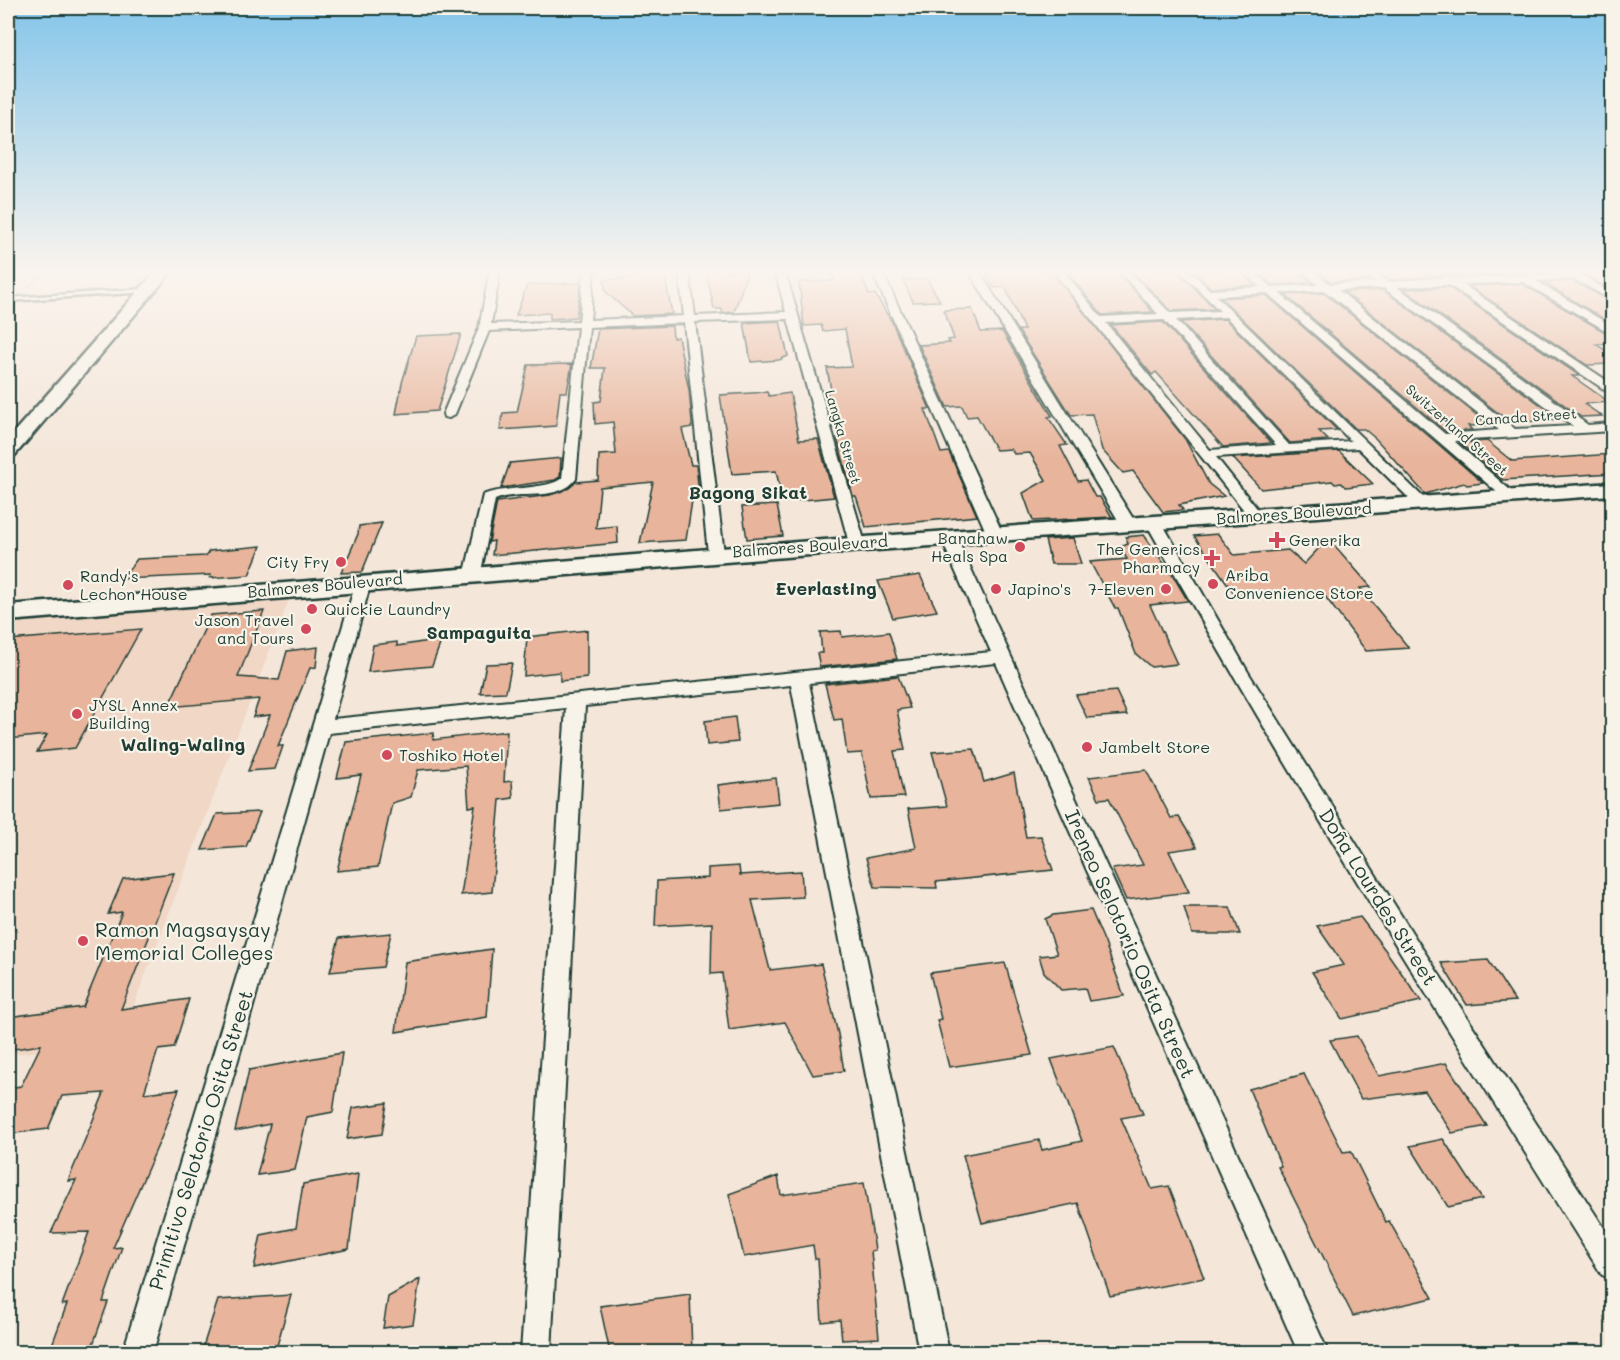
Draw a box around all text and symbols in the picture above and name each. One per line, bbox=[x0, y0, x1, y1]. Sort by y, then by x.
street label: Switzerland Street bbox=[1402, 380, 1513, 480]
street label: Langka Street bbox=[821, 388, 866, 486]
street label: Canada Street bbox=[1475, 403, 1577, 430]
district label: Bagong Sikat bbox=[689, 480, 807, 504]
street label: Balmores Boulevard bbox=[1216, 497, 1372, 528]
place label: Banahaw Heals Spa bbox=[931, 527, 1008, 566]
place label: Generika bbox=[1289, 529, 1361, 550]
street label: Balmores Boulevard bbox=[732, 530, 888, 561]
marker: Generika bbox=[1270, 533, 1284, 547]
place label: The Generics Pharmacy bbox=[1096, 538, 1200, 577]
marker: Banahaw Heals Spa bbox=[1013, 540, 1027, 554]
place label: City Fry bbox=[267, 551, 329, 572]
marker: The Generics Pharmacy bbox=[1205, 551, 1219, 565]
marker: City Fry bbox=[334, 555, 348, 569]
place label: Ariba Convenience Store bbox=[1225, 564, 1374, 603]
place label: Randy's Lechon House bbox=[80, 565, 188, 604]
street label: Balmores Boulevard bbox=[246, 567, 403, 602]
district label: Everlasting bbox=[775, 576, 877, 600]
marker: Ariba Convenience Store bbox=[1206, 577, 1220, 591]
marker: Randy's Lechon House bbox=[61, 578, 75, 592]
place label: Japino's bbox=[1008, 578, 1071, 599]
place label: 7-Eleven bbox=[1088, 578, 1154, 599]
marker: Japino's bbox=[989, 582, 1003, 596]
marker: 7-Eleven bbox=[1159, 582, 1173, 596]
place label: Quickie Laundry bbox=[324, 598, 451, 619]
marker: Quickie Laundry bbox=[305, 602, 319, 616]
place label: Jason Travel and Tours bbox=[195, 609, 294, 648]
district label: Sampaguita bbox=[426, 620, 532, 644]
marker: Jason Travel and Tours bbox=[299, 622, 313, 636]
place label: JYSL Annex Building bbox=[89, 694, 178, 733]
marker: JYSL Annex Building bbox=[70, 707, 84, 721]
district label: Waling-Waling bbox=[121, 732, 245, 756]
place label: Jambelt Store bbox=[1099, 736, 1210, 757]
marker: Jambelt Store bbox=[1080, 740, 1094, 754]
place label: Toshiko Hotel bbox=[399, 744, 504, 765]
marker: Toshiko Hotel bbox=[380, 748, 394, 762]
street label: Doña Lourdes Street bbox=[1314, 803, 1444, 990]
street label: Ireneo Selotorio Osita Street bbox=[1060, 805, 1202, 1082]
place label: Ramon Magsaysay Memorial Colleges bbox=[95, 916, 273, 965]
marker: Ramon Magsaysay Memorial Colleges bbox=[76, 934, 90, 948]
street label: Primitivo Selotorio Osita Street bbox=[142, 986, 258, 1293]

